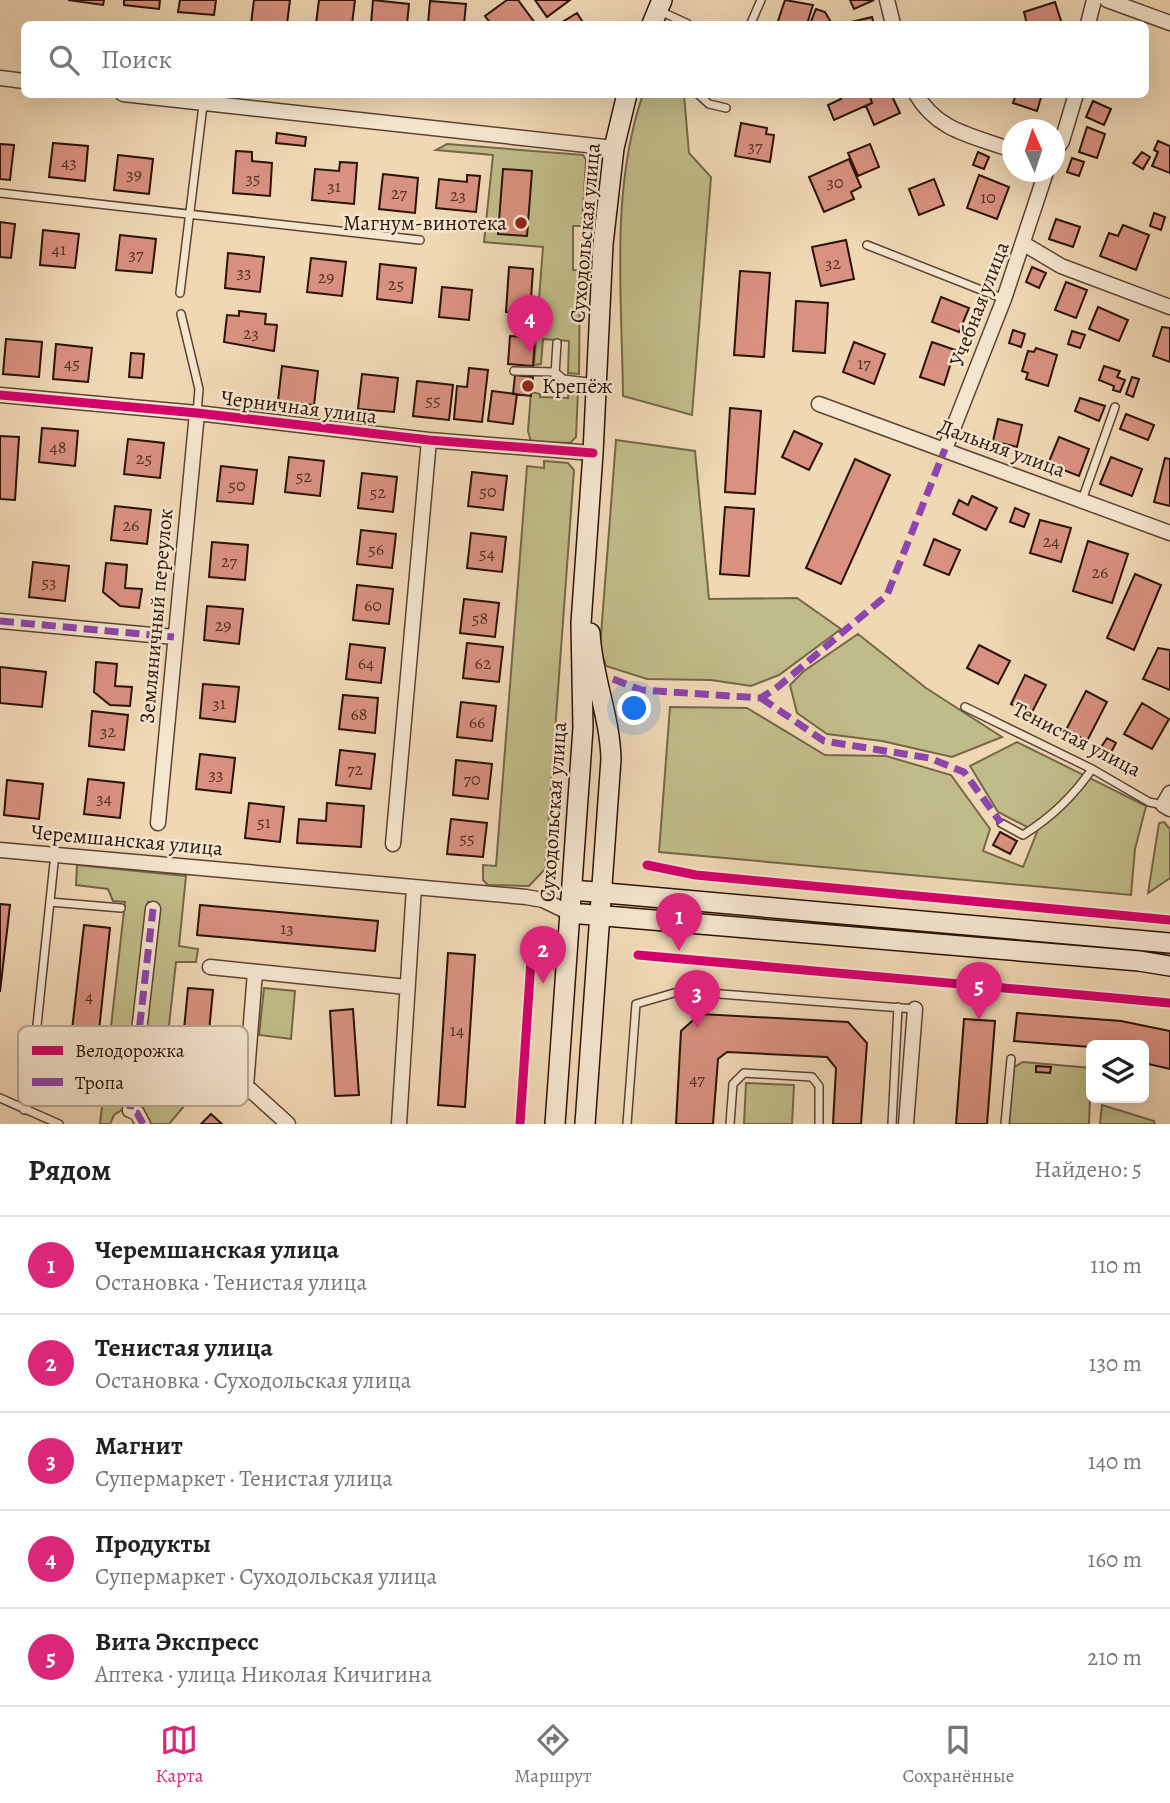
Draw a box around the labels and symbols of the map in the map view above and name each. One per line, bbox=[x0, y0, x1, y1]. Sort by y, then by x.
north arrow bbox=[1002, 119, 1065, 182]
house number: 37 bbox=[747, 134, 763, 158]
street label: Суходольская улица bbox=[563, 141, 607, 324]
house number: 43 bbox=[61, 150, 77, 174]
house number: 39 bbox=[126, 162, 142, 186]
house number: 35 bbox=[245, 166, 261, 190]
house number: 30 bbox=[826, 170, 844, 194]
house number: 31 bbox=[327, 174, 341, 198]
house number: 27 bbox=[391, 181, 407, 205]
house number: 23 bbox=[450, 183, 466, 207]
house number: 10 bbox=[980, 185, 996, 209]
place label: Магнум-винотека bbox=[343, 209, 507, 237]
marker: Магнум-винотека bbox=[513, 215, 529, 231]
house number: 41 bbox=[52, 237, 66, 261]
street label: Учебная улица bbox=[942, 237, 1016, 371]
house number: 37 bbox=[128, 242, 144, 266]
house number: 32 bbox=[825, 251, 841, 275]
house number: 33 bbox=[237, 260, 251, 284]
house number: 29 bbox=[318, 265, 334, 289]
house number: 25 bbox=[388, 272, 404, 296]
pin: 4 bbox=[507, 295, 553, 353]
house number: 23 bbox=[243, 321, 259, 345]
house number: 45 bbox=[64, 351, 80, 375]
house number: 17 bbox=[857, 351, 871, 375]
place label: Крепёж bbox=[542, 372, 613, 400]
marker: Крепёж bbox=[520, 378, 536, 394]
street label: Черничная улица bbox=[219, 384, 379, 431]
house number: 55 bbox=[425, 388, 441, 412]
street label: Дальняя улица bbox=[935, 412, 1070, 484]
house number: 48 bbox=[50, 435, 66, 459]
house number: 25 bbox=[136, 446, 152, 470]
house number: 52 bbox=[296, 464, 313, 488]
house number: 50 bbox=[228, 473, 246, 497]
house number: 50 bbox=[479, 479, 497, 503]
house number: 52 bbox=[370, 480, 387, 504]
street label: Земляничный переулок bbox=[133, 507, 179, 725]
house number: 26 bbox=[123, 513, 139, 537]
house number: 24 bbox=[1043, 529, 1059, 553]
house number: 56 bbox=[368, 537, 384, 561]
house number: 54 bbox=[479, 541, 495, 565]
house number: 27 bbox=[221, 549, 237, 573]
house number: 26 bbox=[1092, 560, 1108, 584]
house number: 53 bbox=[41, 570, 57, 594]
house number: 60 bbox=[364, 593, 382, 617]
house number: 58 bbox=[472, 606, 488, 630]
house number: 29 bbox=[215, 613, 231, 637]
house number: 64 bbox=[358, 651, 374, 675]
house number: 62 bbox=[475, 651, 492, 675]
house number: 31 bbox=[212, 691, 226, 715]
your location bbox=[617, 691, 651, 725]
street label: Тенистая улица bbox=[1008, 695, 1146, 783]
house number: 68 bbox=[350, 702, 368, 726]
house number: 66 bbox=[469, 710, 485, 734]
house number: 32 bbox=[100, 719, 116, 743]
street label: Суходольская улица bbox=[533, 721, 573, 903]
house number: 72 bbox=[347, 757, 363, 781]
house number: 33 bbox=[209, 762, 223, 786]
house number: 70 bbox=[463, 767, 481, 791]
house number: 34 bbox=[96, 786, 112, 810]
house number: 51 bbox=[257, 810, 271, 834]
street label: Черемшанская улица bbox=[30, 818, 224, 862]
house number: 55 bbox=[459, 826, 475, 850]
pin: 1 bbox=[656, 893, 702, 951]
house number: 13 bbox=[280, 916, 294, 940]
pin: 2 bbox=[520, 926, 566, 984]
pin: 5 bbox=[956, 962, 1002, 1020]
pin: 3 bbox=[674, 970, 720, 1028]
house number: 4 bbox=[85, 984, 93, 1008]
house number: 14 bbox=[450, 1018, 464, 1042]
legend bbox=[18, 1026, 248, 1106]
text: Велодорожка bbox=[75, 1038, 185, 1064]
house number: 47 bbox=[689, 1067, 705, 1091]
text: Тропа bbox=[75, 1070, 124, 1096]

